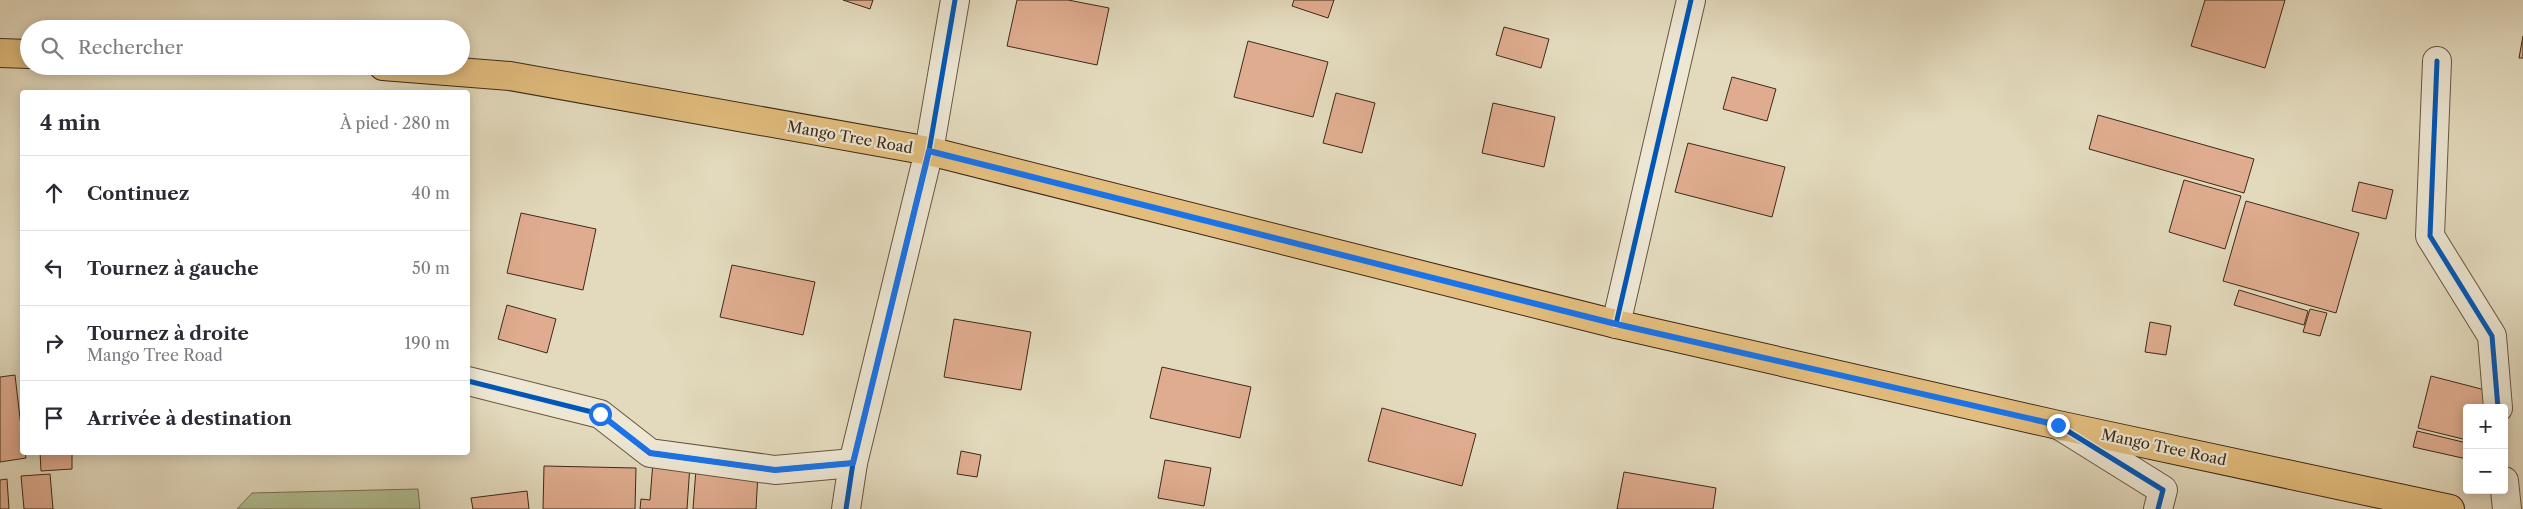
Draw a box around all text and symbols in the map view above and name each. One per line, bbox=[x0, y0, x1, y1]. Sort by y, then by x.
search box bbox=[20, 20, 470, 75]
icon: search bbox=[38, 34, 66, 62]
text: Rechercher bbox=[78, 36, 183, 59]
text: 4 min bbox=[40, 110, 101, 135]
text: À pied · 280 m bbox=[340, 113, 450, 133]
street label: Mango Tree Road bbox=[786, 117, 914, 157]
icon: ahead bbox=[40, 179, 68, 207]
text: Continuez bbox=[87, 182, 189, 205]
text: 40 m bbox=[411, 183, 450, 203]
icon: left bbox=[40, 254, 68, 282]
text: Tournez à gauche bbox=[87, 257, 259, 280]
text: 50 m bbox=[412, 258, 450, 278]
text: Tournez à droite bbox=[87, 322, 249, 345]
icon: right bbox=[40, 329, 68, 357]
text: 190 m bbox=[405, 333, 450, 353]
text: Mango Tree Road bbox=[87, 345, 223, 365]
route start bbox=[589, 403, 612, 426]
icon: arrive bbox=[40, 404, 68, 432]
map controls bbox=[2463, 404, 2508, 494]
button: + bbox=[2463, 404, 2508, 449]
text: Arrivée à destination bbox=[87, 407, 292, 430]
route end bbox=[2047, 414, 2070, 437]
street label: Mango Tree Road bbox=[2100, 424, 2228, 470]
button: − bbox=[2463, 449, 2508, 494]

